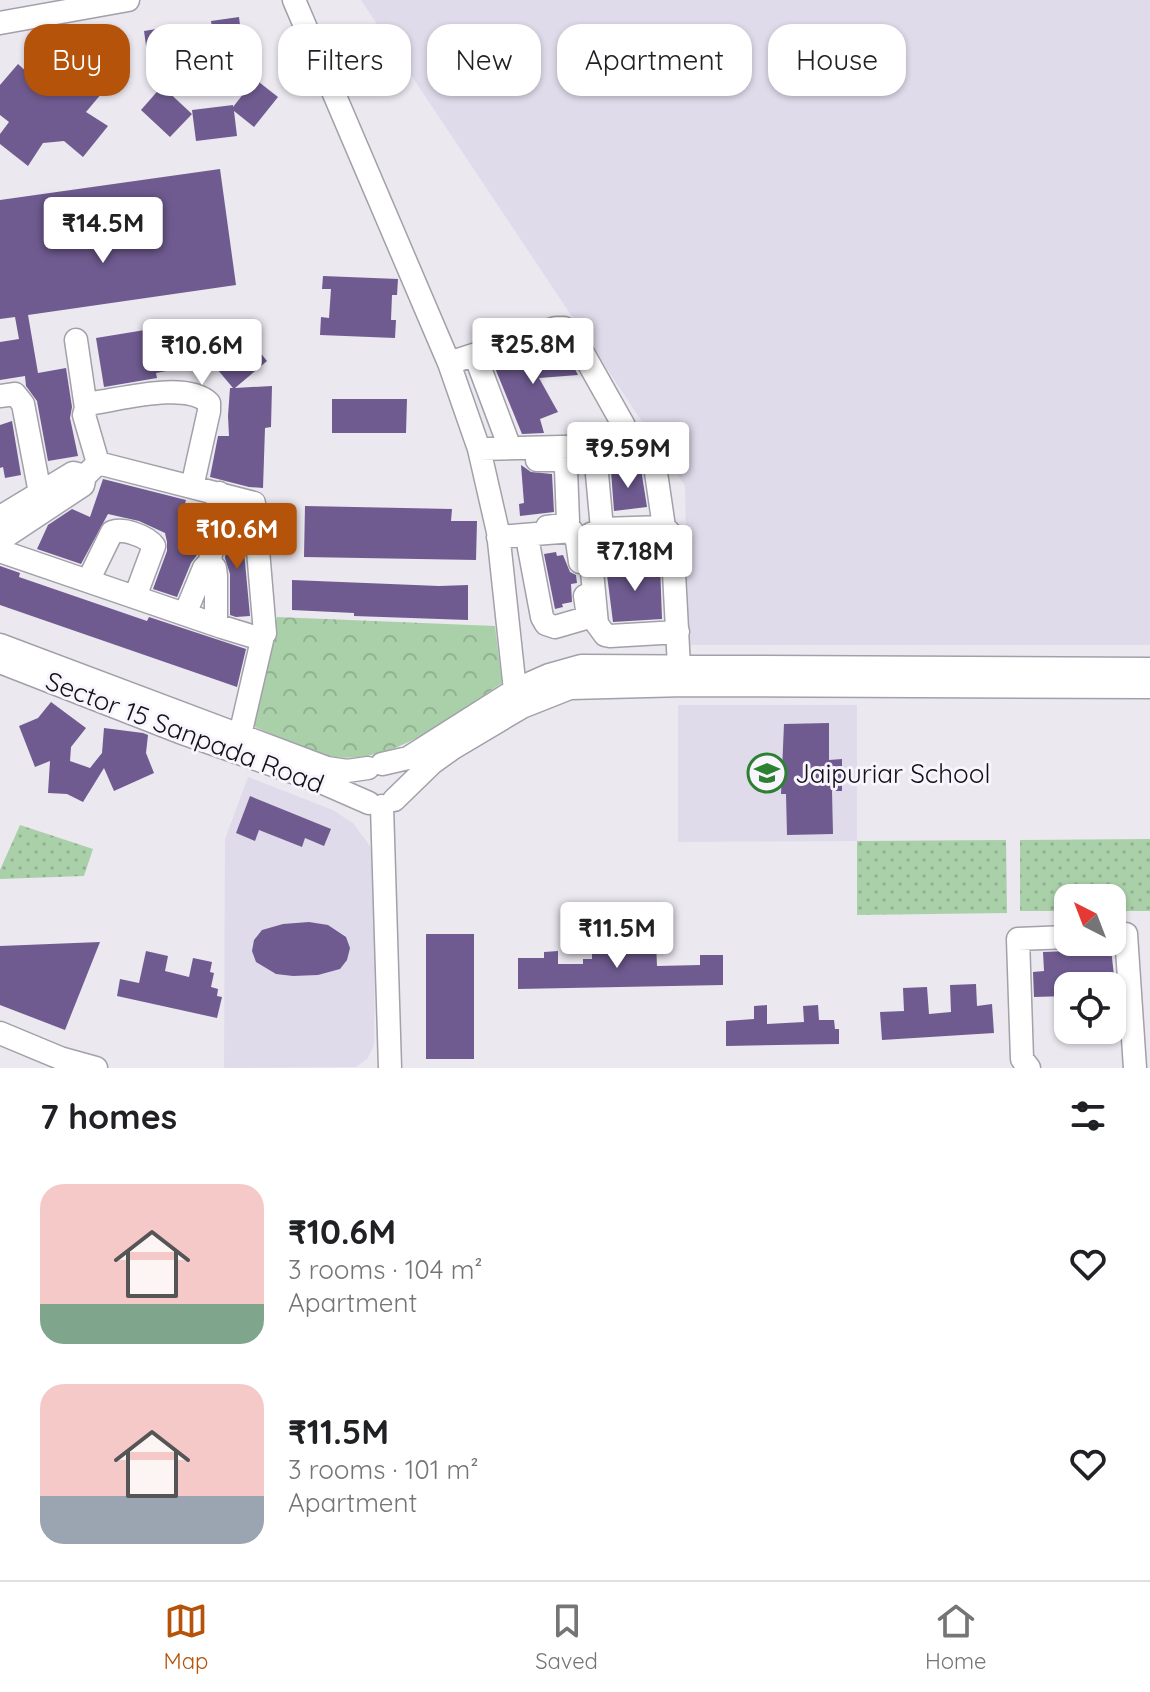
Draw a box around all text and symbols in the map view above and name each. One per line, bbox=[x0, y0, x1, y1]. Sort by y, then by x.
chip: Buy bbox=[24, 24, 130, 96]
chip: Rent bbox=[146, 24, 262, 96]
chip: Filters bbox=[278, 24, 411, 96]
chip: New bbox=[427, 24, 541, 96]
chip: Apartment bbox=[557, 24, 752, 96]
chip: House bbox=[768, 24, 906, 96]
pin: ₹14.5M bbox=[38, 197, 168, 265]
text: ₹14.5M bbox=[62, 206, 144, 239]
pin: ₹25.8M bbox=[468, 318, 598, 386]
pin: ₹10.6M bbox=[137, 319, 267, 387]
text: ₹25.8M bbox=[490, 327, 576, 360]
text: ₹10.6M bbox=[161, 328, 243, 361]
pin: ₹9.59M bbox=[563, 422, 693, 490]
text: ₹9.59M bbox=[585, 431, 671, 464]
pin: ₹10.6M bbox=[172, 503, 302, 571]
text: ₹10.6M bbox=[196, 512, 278, 545]
pin: ₹7.18M bbox=[570, 525, 700, 593]
text: ₹7.18M bbox=[596, 534, 674, 567]
street label: Sector 15 Sanpada Road bbox=[41, 664, 329, 800]
school or university icon: Jaipuriar School bbox=[746, 752, 788, 794]
place label: Jaipuriar School bbox=[795, 757, 990, 790]
north arrow bbox=[1054, 884, 1126, 956]
map controls bbox=[1054, 884, 1126, 1044]
pin: ₹11.5M bbox=[552, 902, 682, 970]
text: ₹11.5M bbox=[578, 911, 656, 944]
button: locate bbox=[1054, 972, 1126, 1044]
icon: filters bbox=[1066, 1094, 1110, 1138]
text: 7 homes bbox=[40, 1095, 177, 1138]
text: ₹10.6M bbox=[288, 1210, 396, 1253]
icon: home bbox=[104, 1216, 200, 1312]
icon: heart bbox=[1066, 1242, 1110, 1286]
text: 3 rooms · 104 m² bbox=[288, 1253, 483, 1286]
text: Apartment bbox=[288, 1286, 417, 1319]
text: ₹11.5M bbox=[288, 1410, 389, 1453]
icon: home bbox=[104, 1416, 200, 1512]
icon: heart bbox=[1066, 1442, 1110, 1486]
text: 3 rooms · 101 m² bbox=[288, 1453, 479, 1486]
text: Apartment bbox=[288, 1486, 417, 1519]
tab: Map bbox=[163, 1599, 208, 1675]
tab: Saved bbox=[535, 1599, 598, 1675]
tab: Home bbox=[925, 1599, 987, 1675]

